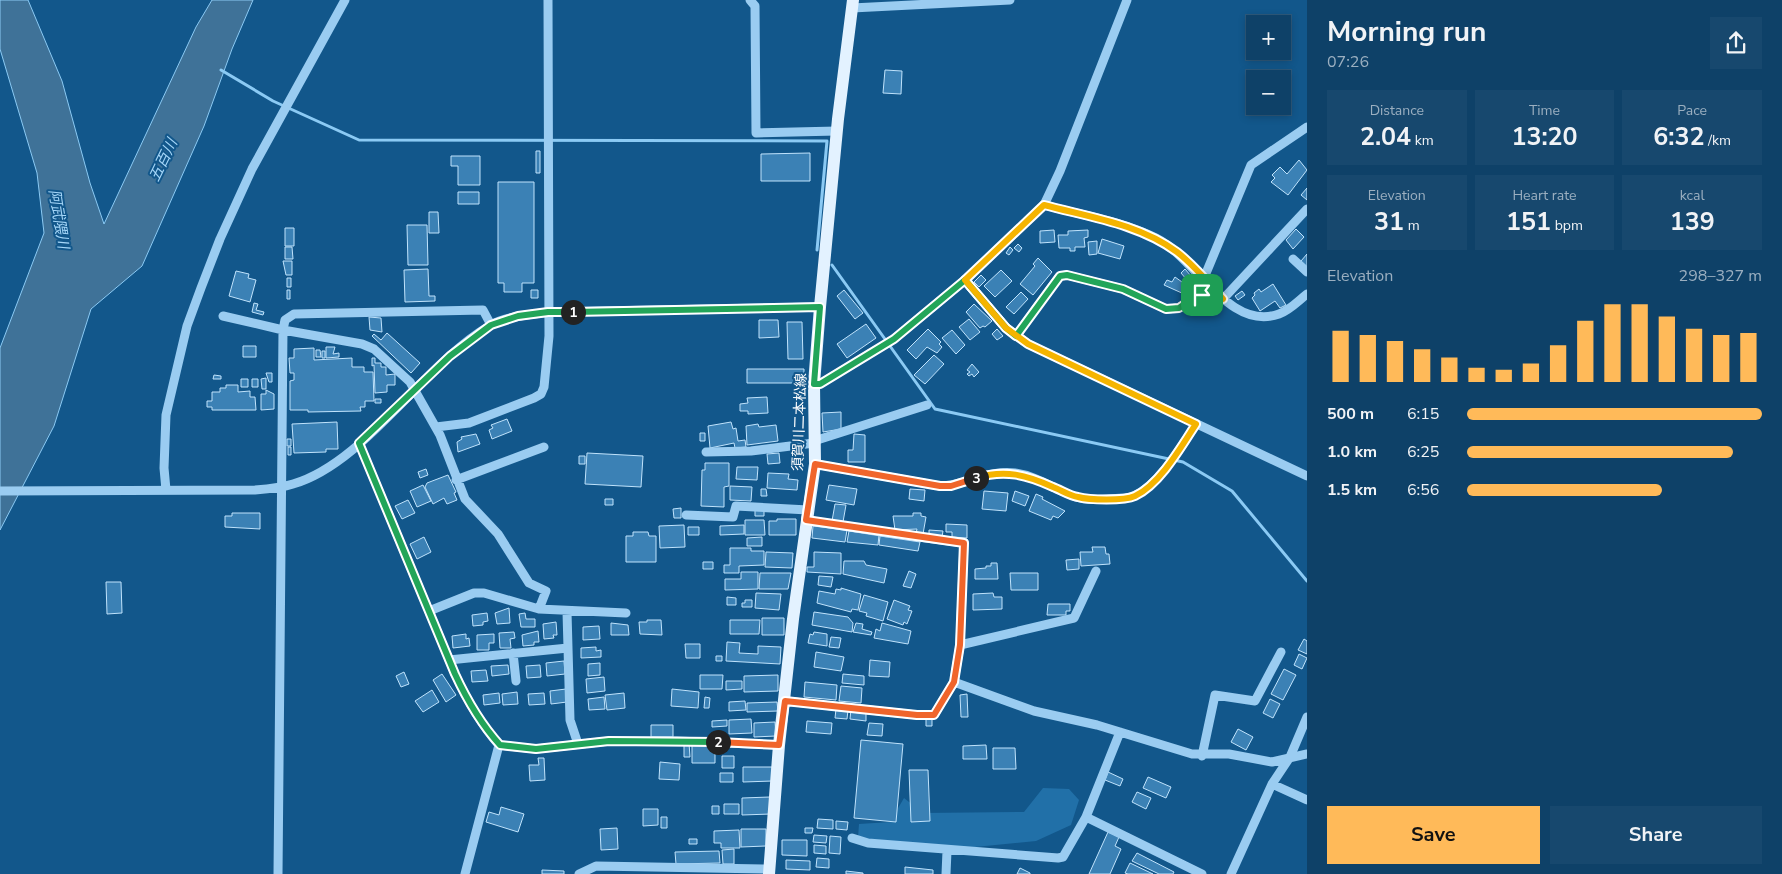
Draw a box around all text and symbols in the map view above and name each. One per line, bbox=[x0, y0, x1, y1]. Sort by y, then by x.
text: Morning run bbox=[1327, 13, 1486, 51]
map controls bbox=[1246, 15, 1291, 115]
button: + bbox=[1246, 15, 1291, 60]
button: share bbox=[1710, 17, 1762, 69]
text: 07:26 bbox=[1327, 51, 1369, 73]
button: − bbox=[1246, 70, 1291, 115]
text: Distance bbox=[1370, 101, 1424, 120]
text: Time bbox=[1529, 101, 1560, 120]
text: Pace bbox=[1677, 101, 1707, 120]
text: 2.04 bbox=[1360, 120, 1411, 154]
text: 13:20 bbox=[1511, 120, 1578, 154]
text: 6:32 bbox=[1653, 120, 1705, 154]
text: km bbox=[1411, 131, 1434, 150]
text: /km bbox=[1705, 131, 1731, 150]
water label: 五百川 bbox=[144, 134, 183, 185]
text: Elevation bbox=[1368, 186, 1426, 205]
text: Heart rate bbox=[1512, 186, 1577, 205]
text: kcal bbox=[1680, 186, 1705, 205]
water label: 阿武隈川 bbox=[44, 188, 74, 252]
text: 31 bbox=[1374, 205, 1404, 239]
text: 151 bbox=[1506, 205, 1551, 239]
text: 139 bbox=[1670, 205, 1715, 239]
text: m bbox=[1404, 216, 1420, 235]
text: bpm bbox=[1551, 216, 1583, 235]
text: Elevation bbox=[1327, 265, 1393, 287]
text: 298–327 m bbox=[1679, 265, 1762, 287]
pin bbox=[1181, 274, 1223, 316]
icon: arrive bbox=[1188, 281, 1216, 309]
pin: 1 bbox=[560, 300, 586, 324]
text: 1 bbox=[569, 303, 578, 322]
street label: 須賀川二本松線 bbox=[788, 373, 811, 471]
text: 500 m bbox=[1327, 403, 1374, 425]
text: 6:15 bbox=[1407, 403, 1439, 425]
text: 1.0 km bbox=[1327, 441, 1377, 463]
text: 6:25 bbox=[1407, 441, 1439, 463]
pin: 3 bbox=[964, 466, 988, 490]
text: 3 bbox=[972, 469, 981, 488]
text: 1.5 km bbox=[1327, 479, 1377, 501]
text: 6:56 bbox=[1407, 479, 1439, 501]
pin: 2 bbox=[706, 730, 730, 754]
text: 2 bbox=[714, 733, 723, 752]
button: Save bbox=[1327, 806, 1540, 864]
button: Share bbox=[1550, 806, 1762, 864]

